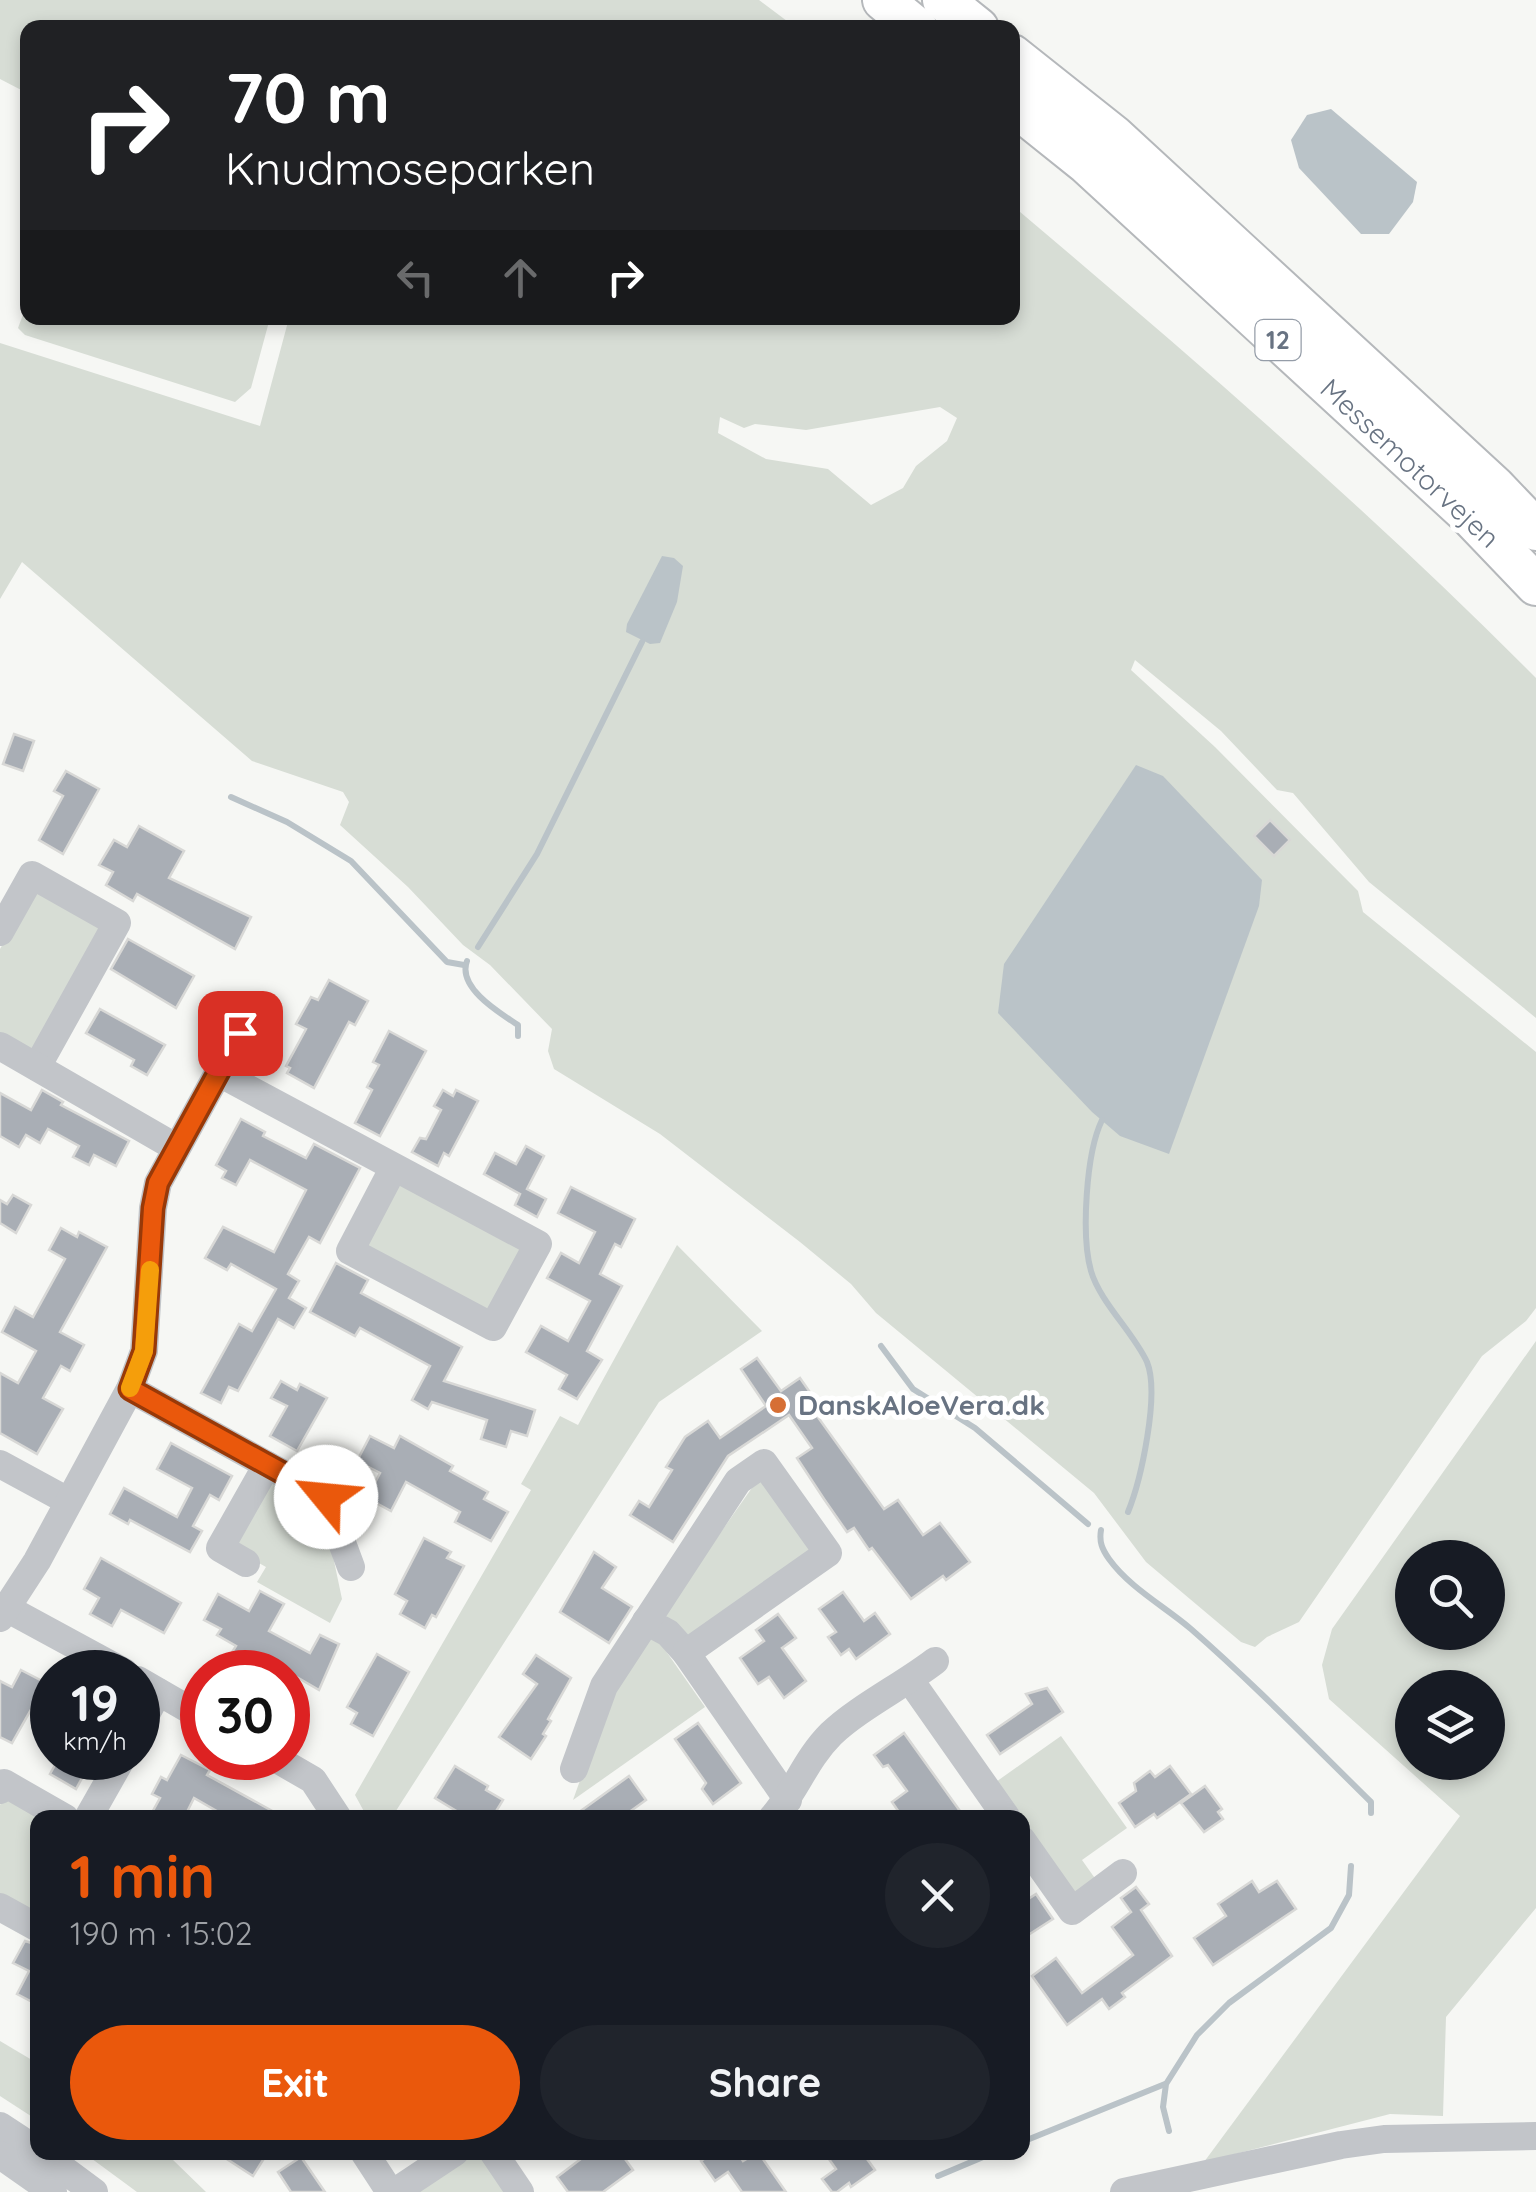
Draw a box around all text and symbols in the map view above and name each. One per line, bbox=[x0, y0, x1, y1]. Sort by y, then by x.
text: 70 m bbox=[225, 53, 391, 141]
icon: right bbox=[60, 60, 190, 190]
text: Knudmoseparken bbox=[225, 140, 595, 196]
icon: left bbox=[388, 250, 443, 305]
icon: ahead bbox=[493, 250, 548, 305]
icon: right bbox=[598, 250, 653, 305]
road number: 12 bbox=[1256, 320, 1300, 360]
street label: Messemotorvejen bbox=[1314, 371, 1507, 555]
pin bbox=[198, 991, 283, 1076]
icon: arrive bbox=[213, 1006, 268, 1061]
place label: DanskAloeVera.dk bbox=[798, 1387, 1045, 1422]
marker: DanskAloeVera.dk bbox=[767, 1394, 789, 1416]
position arrow bbox=[274, 1445, 378, 1549]
map controls bbox=[1395, 1540, 1505, 1780]
button: search bbox=[1395, 1540, 1505, 1650]
speed limit sign: 30 bbox=[180, 1650, 310, 1780]
button: layers bbox=[1395, 1670, 1505, 1780]
text: 19 bbox=[71, 1671, 119, 1734]
text: km/h bbox=[63, 1725, 127, 1756]
text: 1 min bbox=[70, 1838, 215, 1913]
button: close bbox=[885, 1843, 990, 1948]
text: 190 m · 15:02 bbox=[70, 1913, 252, 1953]
button: Exit bbox=[70, 2025, 520, 2140]
button: Share bbox=[540, 2025, 990, 2140]

